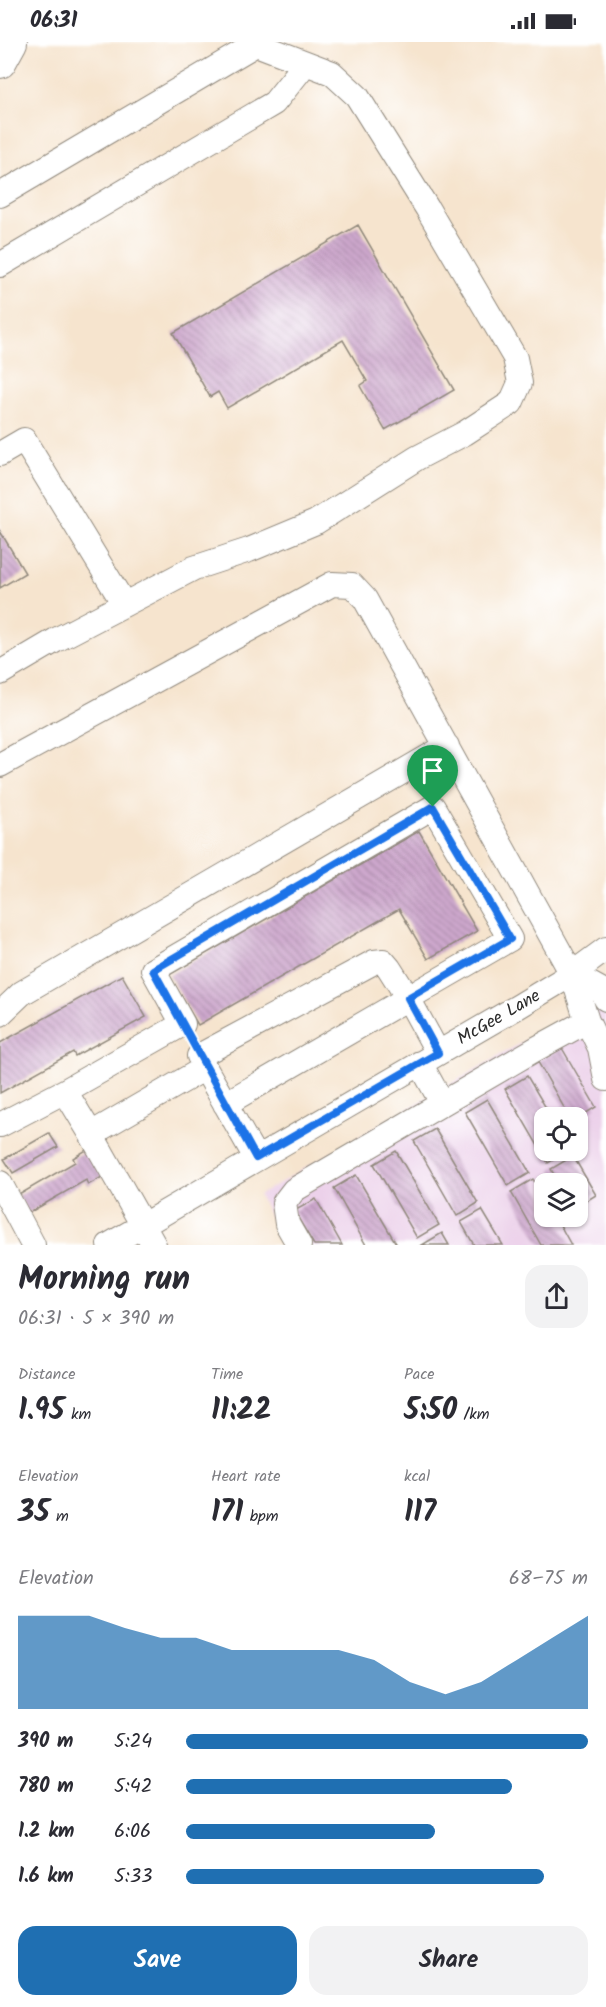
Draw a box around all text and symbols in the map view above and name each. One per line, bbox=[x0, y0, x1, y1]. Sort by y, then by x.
text: 06:31 bbox=[30, 4, 77, 39]
pin bbox=[407, 745, 458, 807]
icon: arrive bbox=[416, 754, 449, 787]
street label: McGee Lane bbox=[452, 982, 546, 1054]
map controls bbox=[534, 1107, 588, 1227]
button: locate bbox=[534, 1107, 588, 1161]
button: layers bbox=[534, 1173, 588, 1227]
text: Morning run bbox=[18, 1254, 190, 1307]
button: share bbox=[525, 1265, 588, 1328]
text: 06:31 · 5 × 390 m bbox=[18, 1303, 174, 1335]
text: Distance bbox=[18, 1362, 76, 1387]
text: Time bbox=[211, 1362, 243, 1387]
text: Pace bbox=[404, 1362, 435, 1387]
text: 1.95 bbox=[18, 1387, 65, 1435]
text: 11:22 bbox=[211, 1387, 271, 1435]
text: 5:50 bbox=[404, 1387, 457, 1435]
text: km bbox=[65, 1402, 91, 1427]
text: /km bbox=[457, 1402, 489, 1427]
text: Elevation bbox=[18, 1464, 79, 1489]
text: Heart rate bbox=[211, 1464, 281, 1489]
text: kcal bbox=[404, 1464, 430, 1489]
text: 35 bbox=[18, 1489, 50, 1537]
text: 171 bbox=[211, 1489, 243, 1537]
text: 117 bbox=[404, 1489, 436, 1537]
text: m bbox=[50, 1504, 69, 1529]
text: bpm bbox=[243, 1504, 278, 1529]
text: Elevation bbox=[18, 1563, 94, 1595]
text: 68–75 m bbox=[509, 1563, 588, 1595]
text: 390 m bbox=[18, 1726, 73, 1758]
text: 5:24 bbox=[114, 1726, 152, 1758]
text: 780 m bbox=[18, 1771, 74, 1803]
text: 5:42 bbox=[114, 1771, 152, 1803]
text: 1.2 km bbox=[18, 1816, 74, 1848]
text: 6:06 bbox=[114, 1816, 151, 1848]
text: 1.6 km bbox=[18, 1861, 74, 1893]
text: 5:33 bbox=[114, 1861, 153, 1893]
button: Save bbox=[18, 1926, 297, 1995]
button: Share bbox=[309, 1926, 588, 1995]

